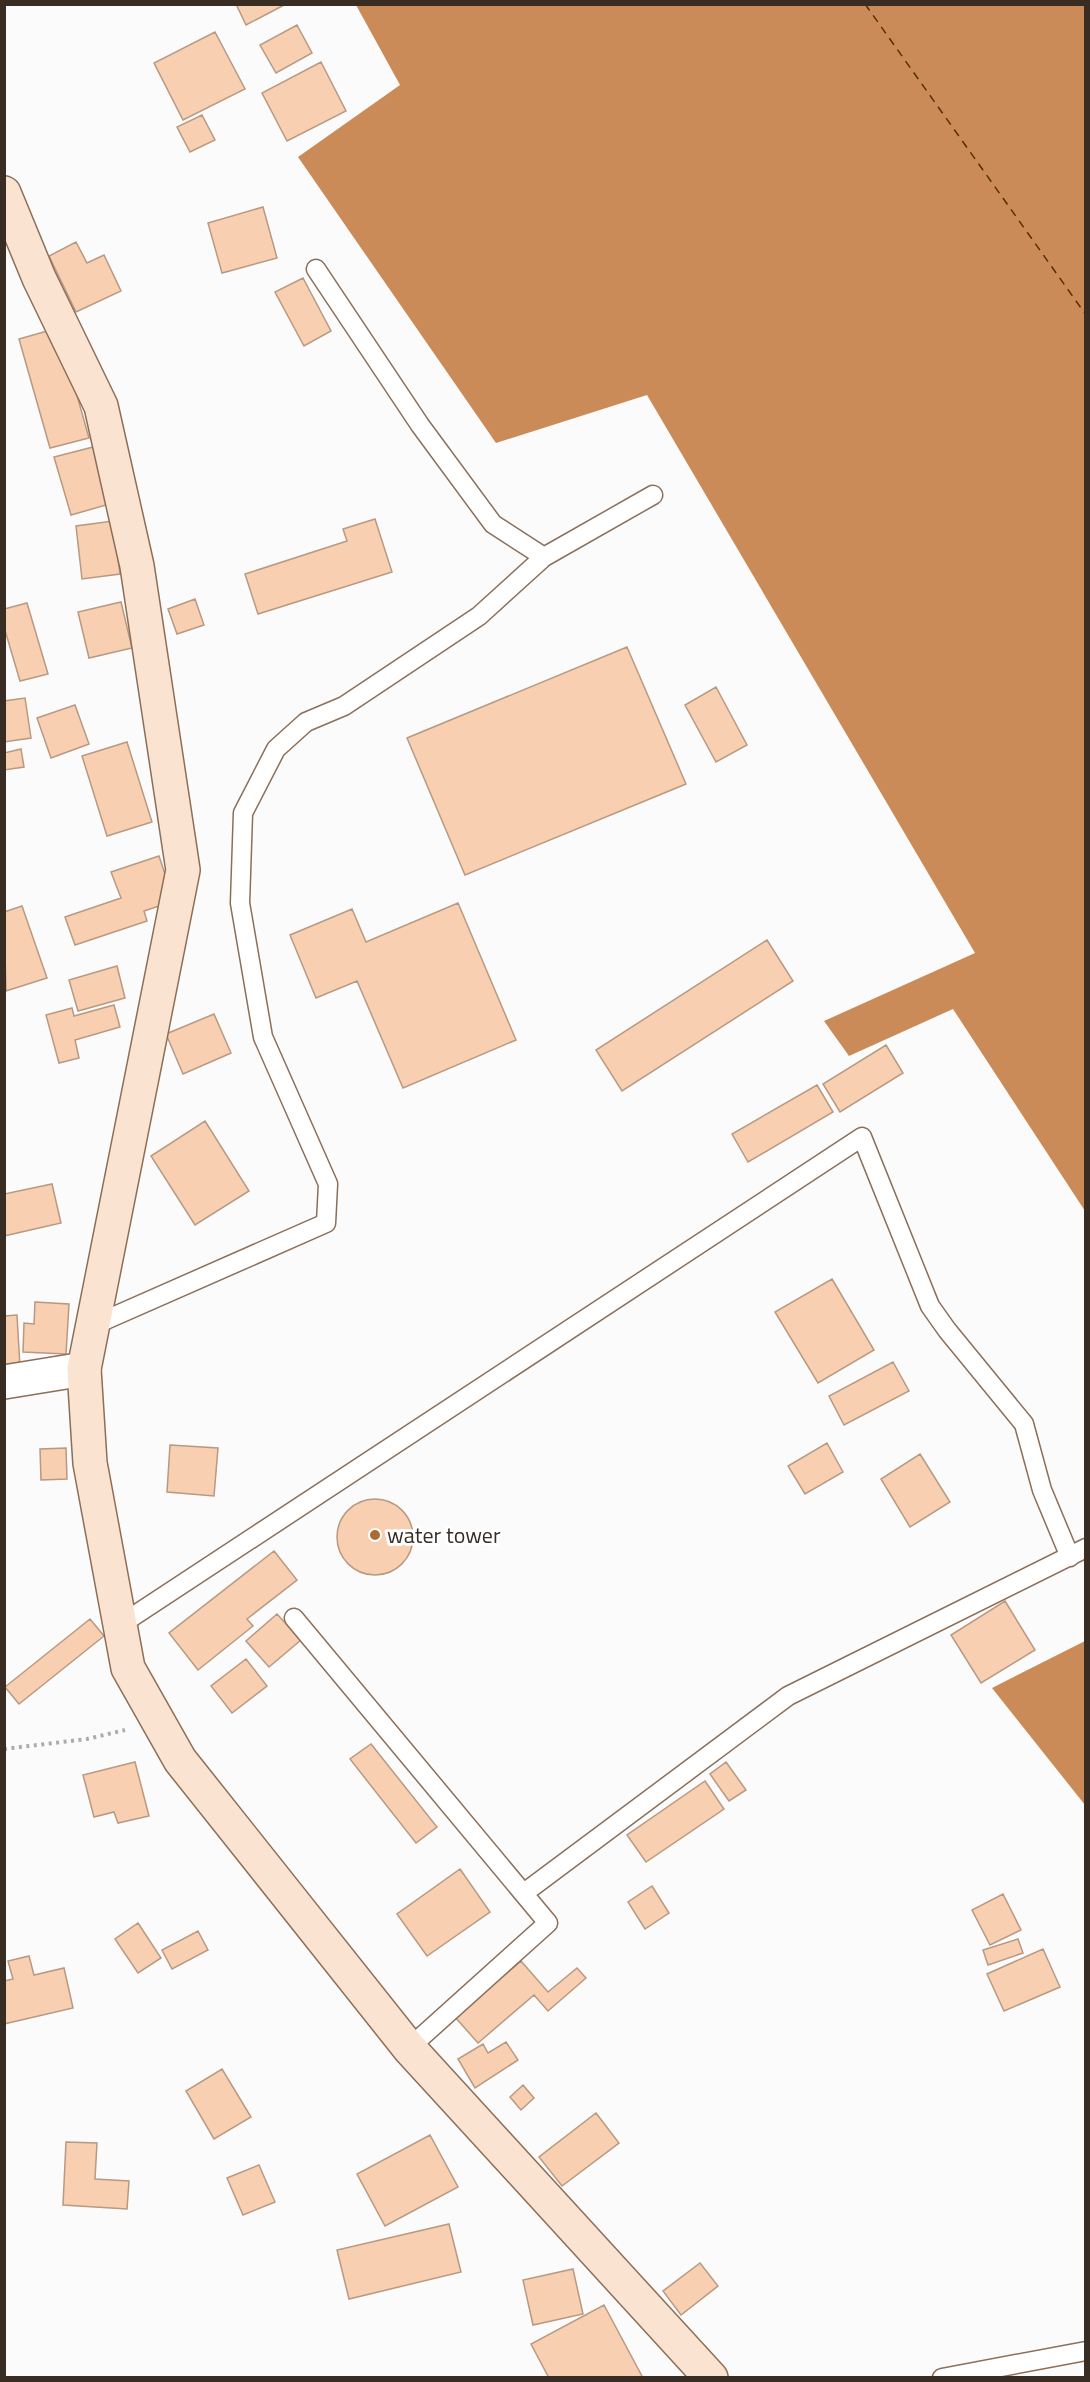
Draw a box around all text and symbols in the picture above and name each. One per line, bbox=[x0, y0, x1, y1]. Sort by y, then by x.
place label: water tower bbox=[387, 1518, 501, 1552]
marker: water tower bbox=[368, 1528, 382, 1542]

